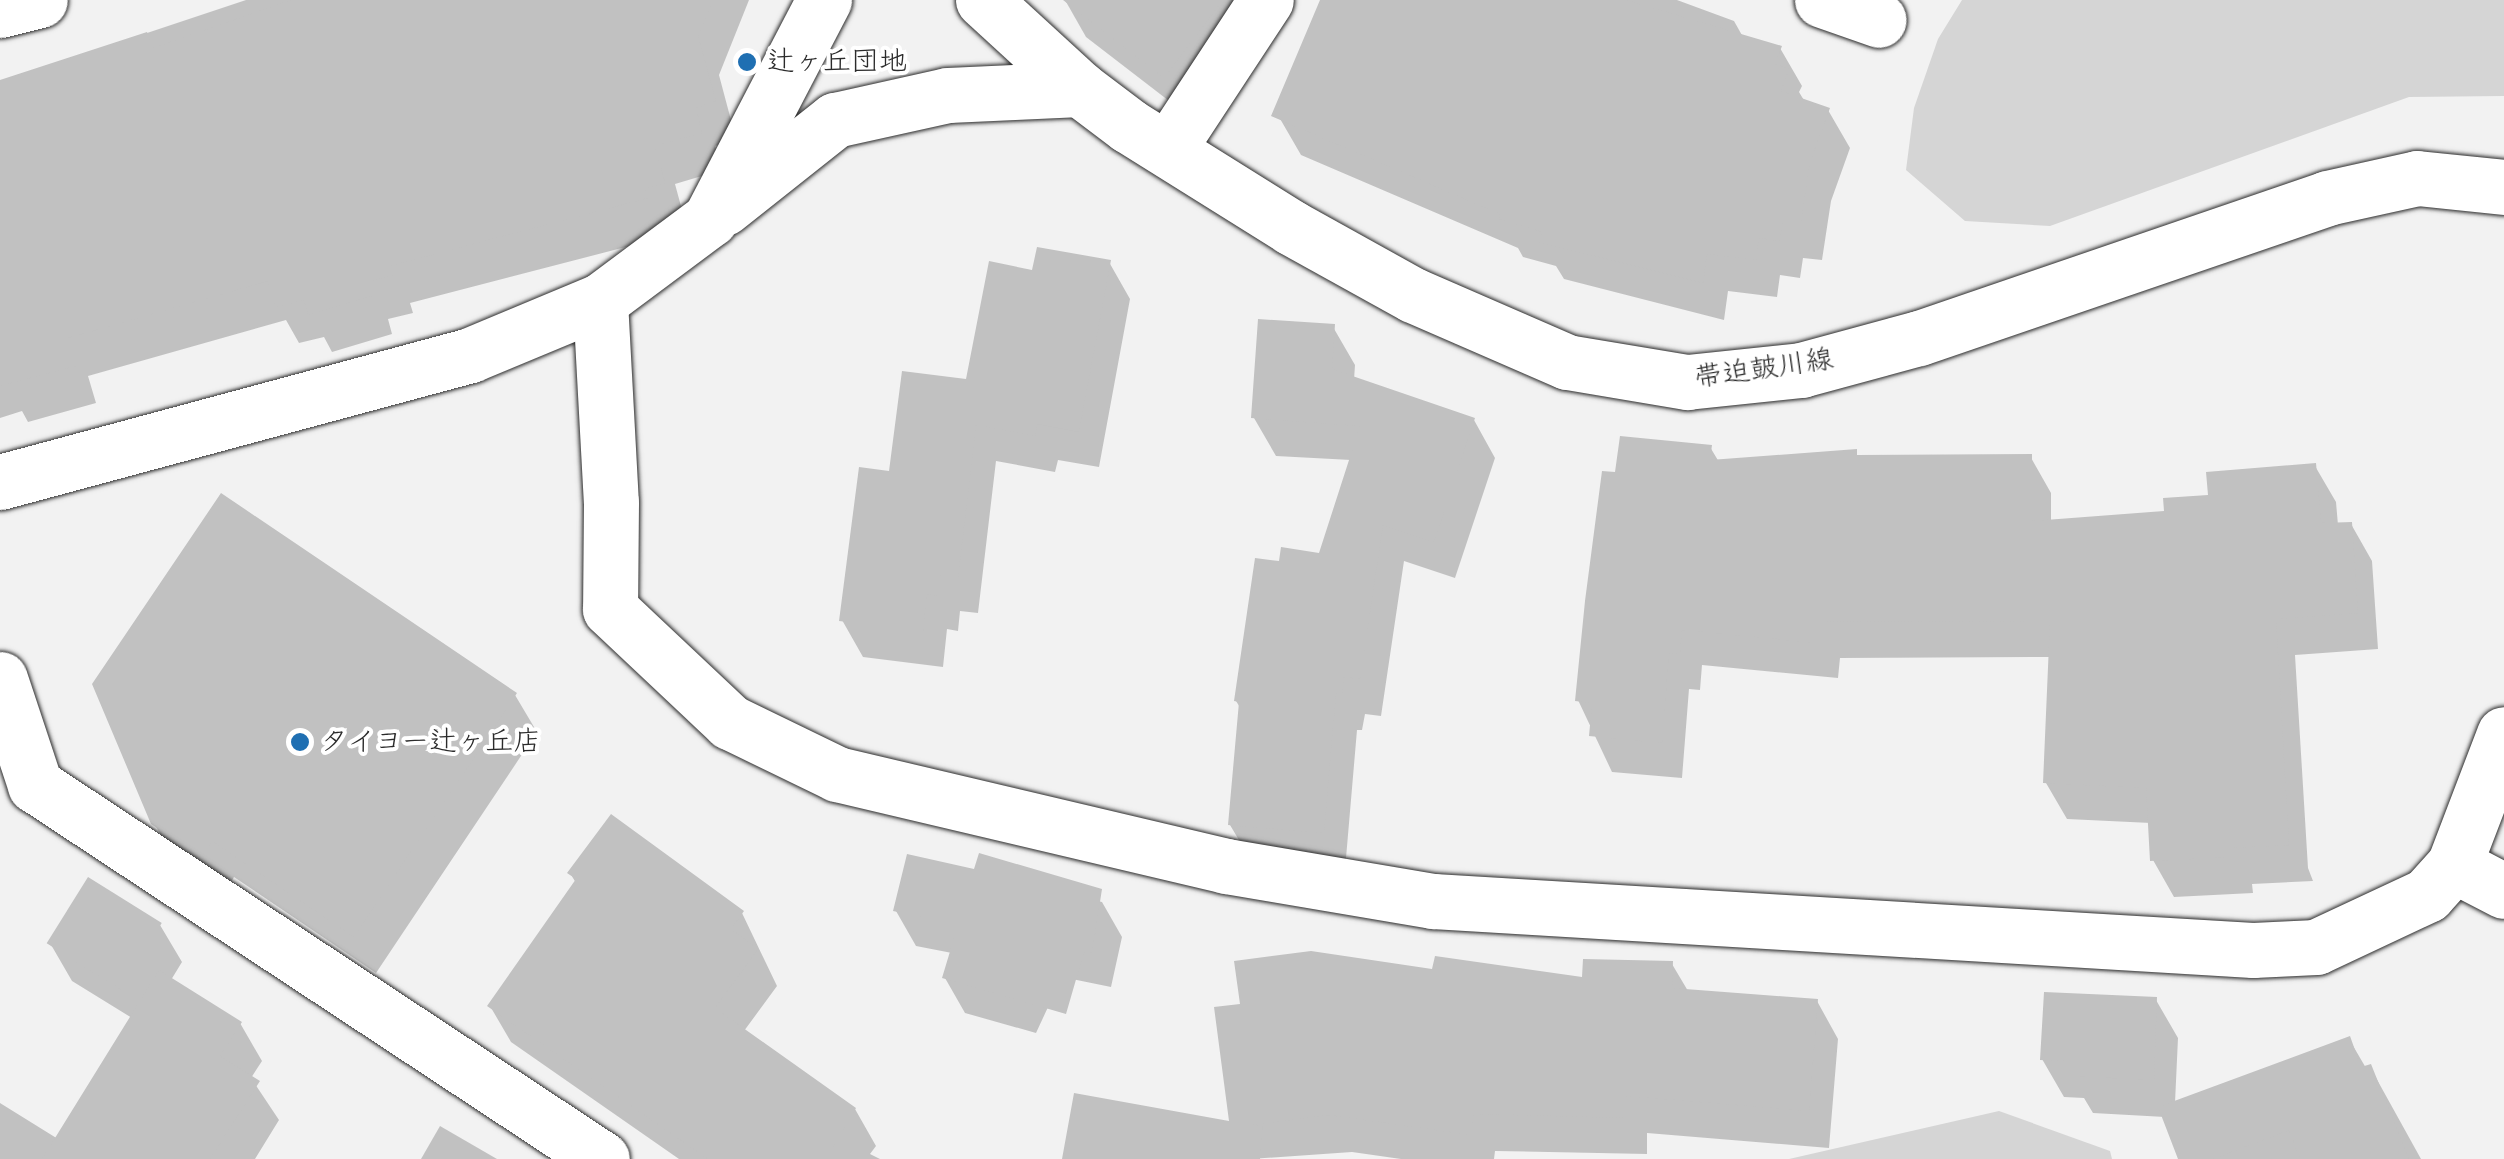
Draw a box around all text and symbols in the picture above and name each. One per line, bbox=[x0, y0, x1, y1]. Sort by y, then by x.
place label: 辻ヶ丘団地 bbox=[767, 45, 907, 79]
marker: 辻ヶ丘団地 bbox=[736, 51, 758, 73]
street label: 帯迫皷川線 bbox=[1692, 343, 1836, 395]
place label: タイヨー辻ヶ丘店 bbox=[320, 725, 542, 759]
marker: タイヨー辻ヶ丘店 bbox=[289, 731, 311, 753]

